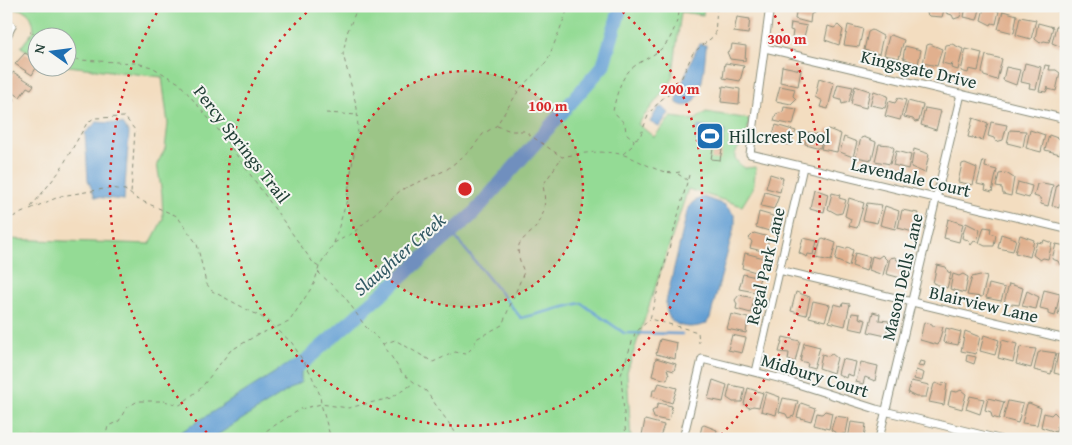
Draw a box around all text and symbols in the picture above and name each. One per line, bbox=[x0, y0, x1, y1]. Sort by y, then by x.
north arrow bbox=[28, 28, 78, 78]
text: 300 m bbox=[767, 28, 807, 49]
text: N bbox=[29, 41, 50, 56]
street label: Kingsgate Drive bbox=[858, 43, 980, 95]
text: 200 m bbox=[660, 78, 700, 99]
street label: Percy Springs Trail bbox=[187, 79, 297, 209]
text: 100 m bbox=[528, 95, 568, 116]
sports icon: Hillcrest Pool bbox=[695, 121, 725, 151]
place label: Hillcrest Pool bbox=[729, 123, 830, 150]
street label: Lavendale Court bbox=[848, 150, 974, 204]
centre of rings bbox=[456, 180, 474, 198]
street label: Regal Park Lane bbox=[738, 205, 792, 327]
water label: Slaughter Creek bbox=[347, 206, 452, 302]
street label: Mason Dells Lane bbox=[874, 211, 930, 343]
street label: Blairview Lane bbox=[927, 278, 1041, 330]
street label: Midbury Court bbox=[758, 346, 873, 404]

